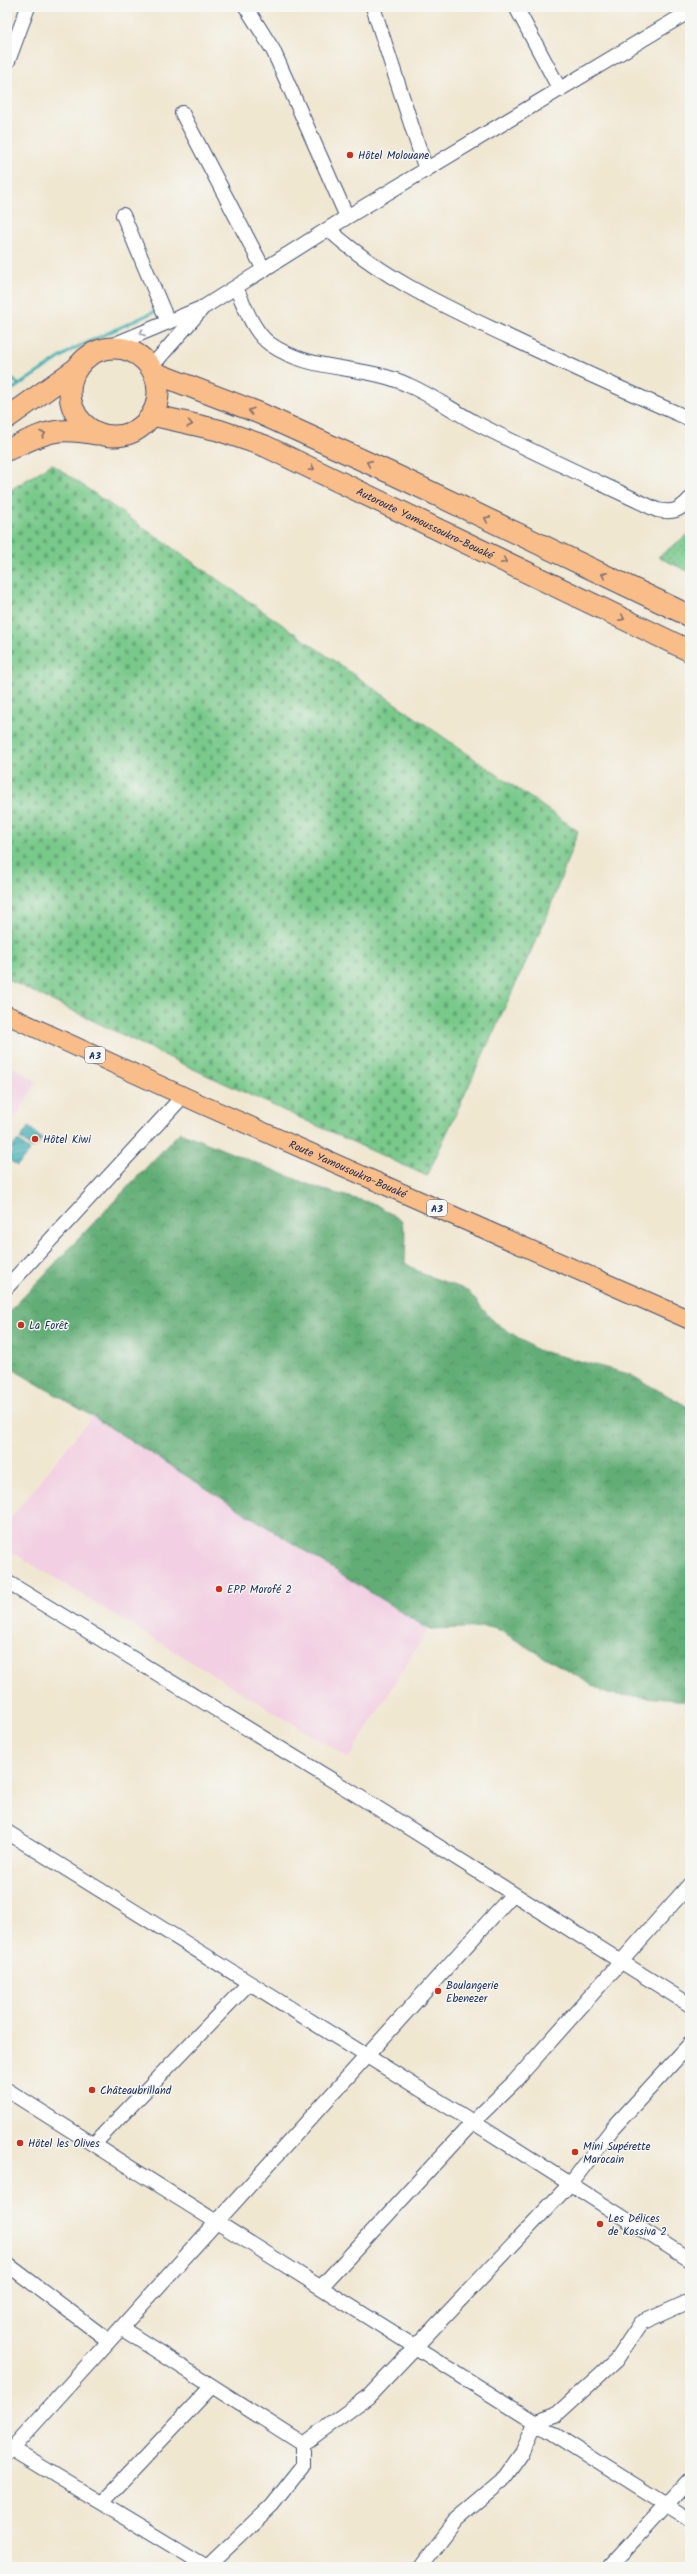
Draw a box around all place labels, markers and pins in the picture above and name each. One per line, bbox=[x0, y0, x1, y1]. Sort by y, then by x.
place label: Hôtel Molouane bbox=[358, 147, 429, 165]
marker: Hôtel Molouane bbox=[345, 150, 355, 160]
place label: Hôtel Kiwi bbox=[43, 1131, 91, 1149]
marker: Hôtel Kiwi bbox=[30, 1134, 40, 1144]
place label: La Forêt bbox=[29, 1317, 69, 1335]
marker: La Forêt bbox=[16, 1320, 26, 1330]
place label: EPP Morofé 2 bbox=[227, 1581, 292, 1599]
marker: EPP Morofé 2 bbox=[214, 1584, 224, 1594]
place label: Boulangerie Ebenezer bbox=[446, 1977, 498, 2008]
marker: Boulangerie Ebenezer bbox=[433, 1986, 443, 1996]
place label: Châteaubrilland bbox=[100, 2082, 172, 2100]
marker: Châteaubrilland bbox=[87, 2085, 97, 2095]
place label: Hötel les Olives bbox=[28, 2135, 100, 2153]
marker: Hötel les Olives bbox=[15, 2138, 25, 2148]
place label: Mini Supérette Marocain bbox=[583, 2138, 651, 2169]
marker: Mini Supérette Marocain bbox=[570, 2147, 580, 2157]
place label: Les Délices de Kossiva 2 bbox=[608, 2210, 667, 2241]
marker: Les Délices de Kossiva 2 bbox=[595, 2219, 605, 2229]

